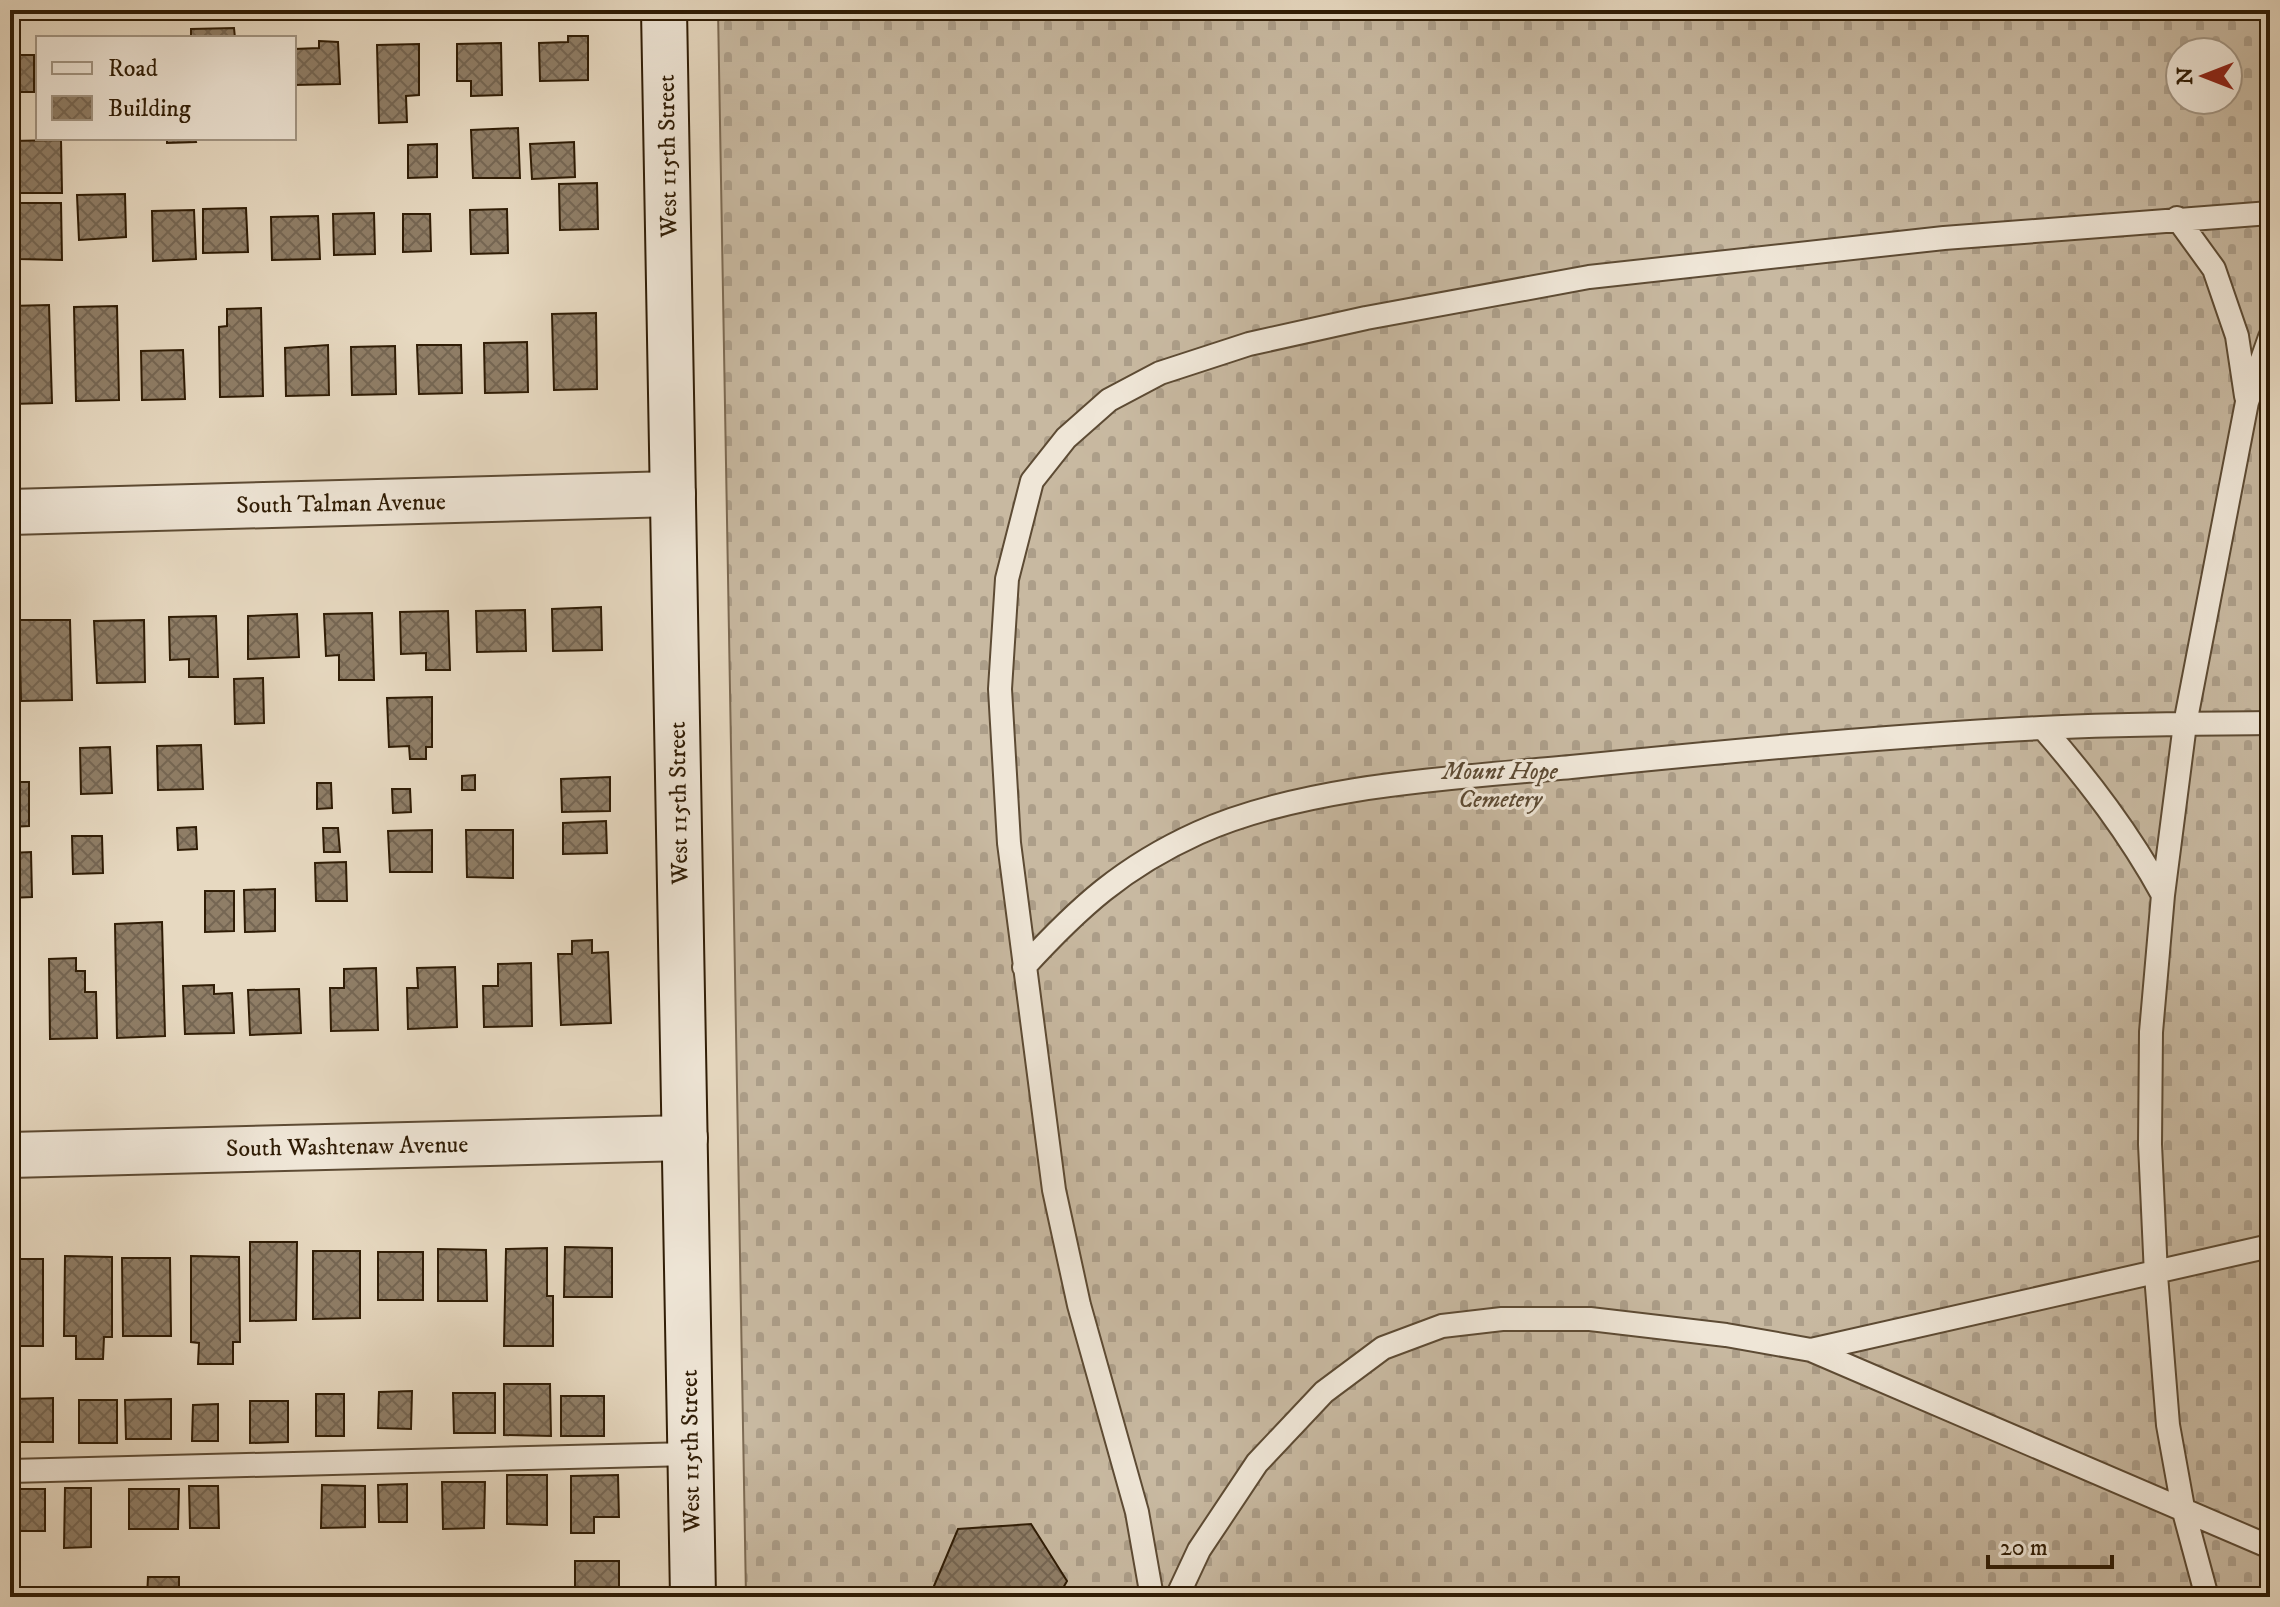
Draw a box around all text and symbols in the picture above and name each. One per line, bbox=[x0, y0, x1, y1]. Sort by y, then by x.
legend bbox=[36, 36, 296, 140]
north arrow bbox=[2164, 36, 2244, 116]
text: Road bbox=[108, 54, 158, 84]
text: N bbox=[2172, 67, 2199, 85]
street label: West 115th Street bbox=[652, 74, 684, 239]
text: Building bbox=[108, 94, 191, 124]
street label: South Talman Avenue bbox=[236, 487, 446, 521]
street label: West 115th Street bbox=[663, 721, 695, 886]
park label: Mount Hope Cemetery bbox=[1440, 757, 1558, 815]
street label: South Washtenaw Avenue bbox=[226, 1130, 469, 1164]
street label: West 115th Street bbox=[675, 1369, 707, 1534]
scale bar bbox=[1988, 1519, 2112, 1569]
text: 20 m bbox=[2000, 1533, 2048, 1563]

